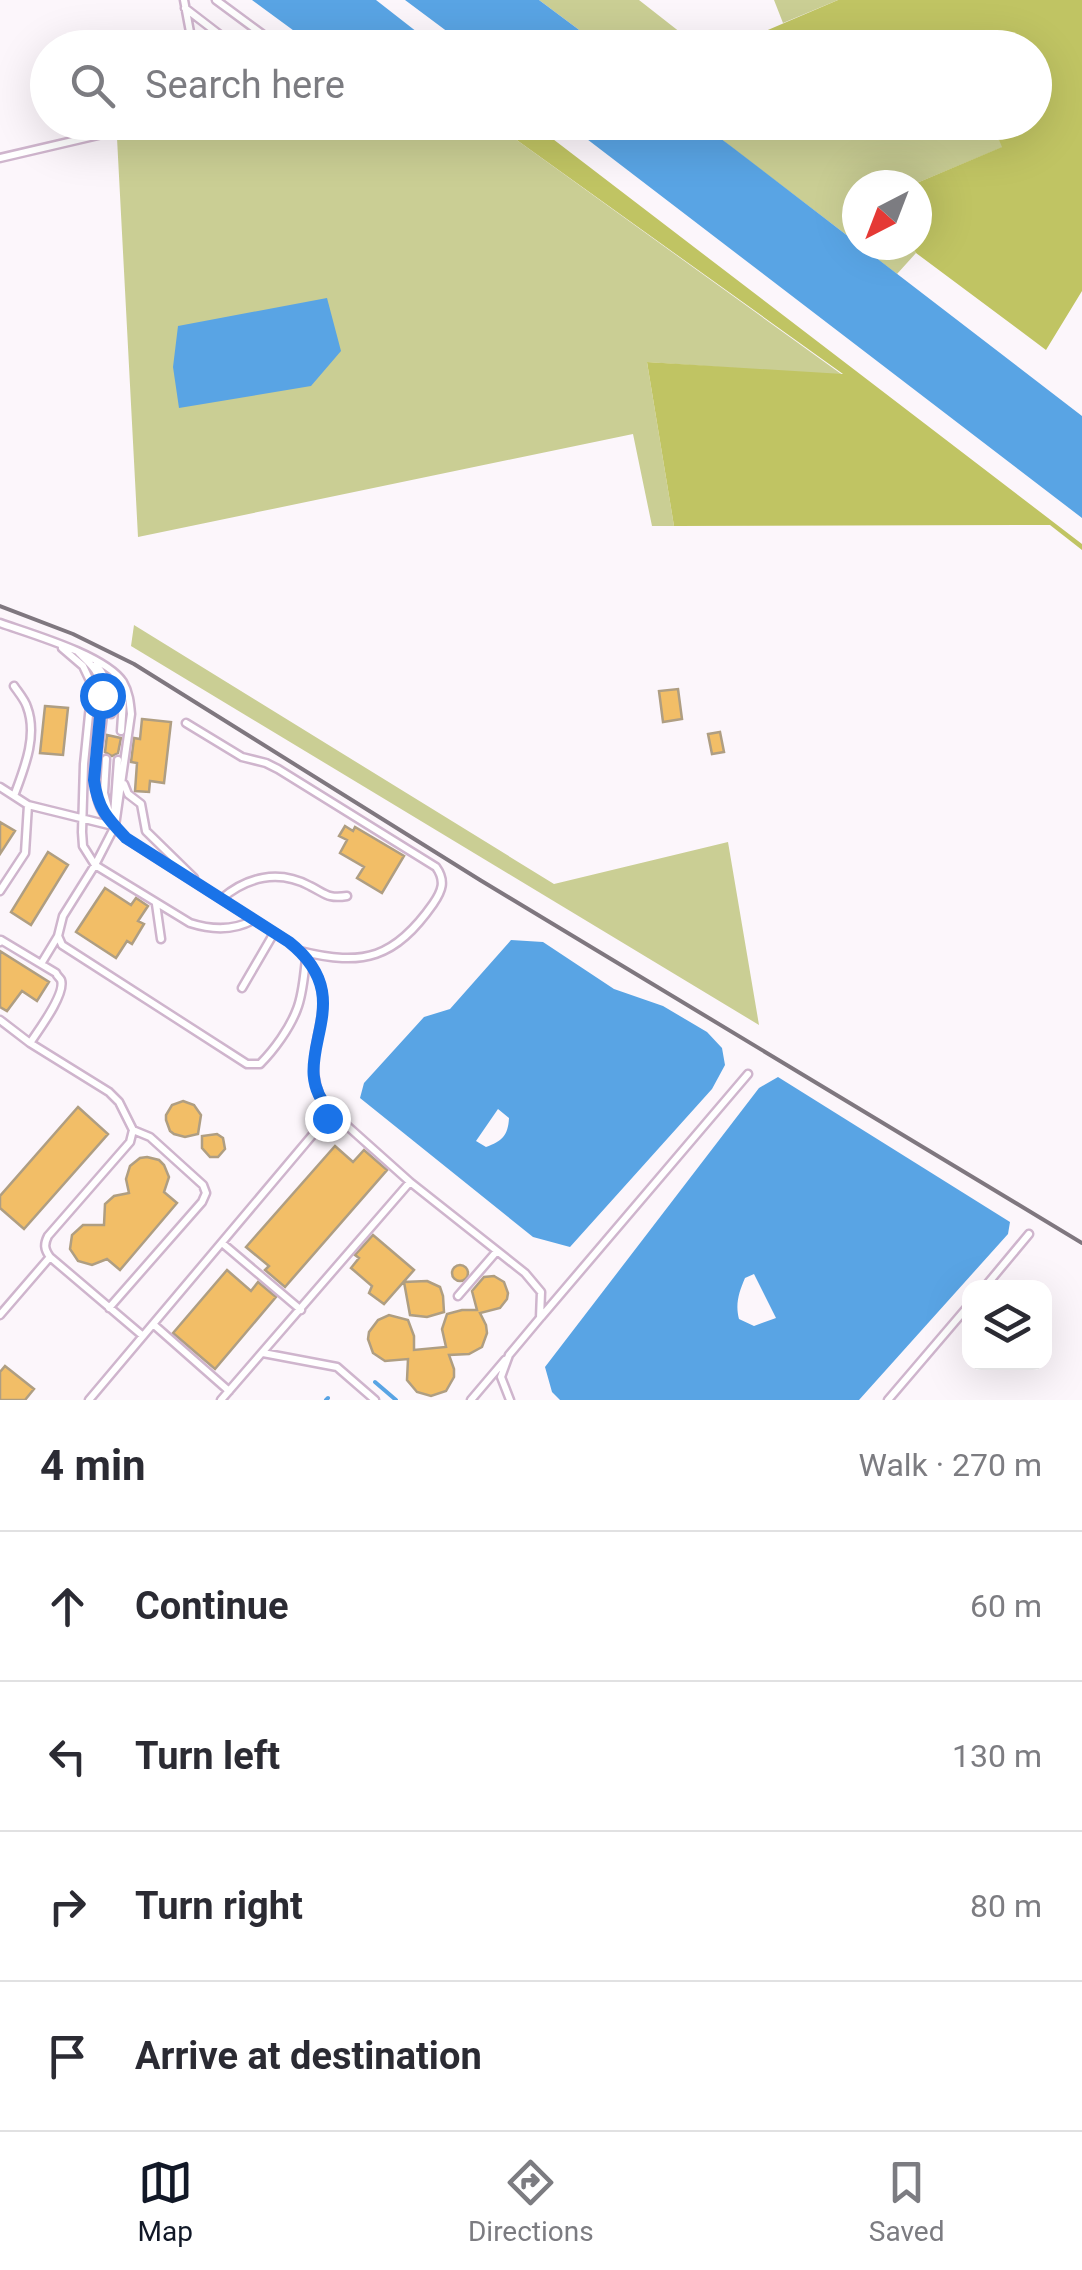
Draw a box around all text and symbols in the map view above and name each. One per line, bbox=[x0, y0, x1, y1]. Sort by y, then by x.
search box bbox=[30, 30, 1052, 140]
icon: search bbox=[65, 58, 120, 113]
text: Search here bbox=[145, 63, 345, 107]
north arrow bbox=[842, 170, 932, 260]
route start bbox=[80, 673, 126, 719]
route end bbox=[305, 1096, 351, 1142]
map controls bbox=[962, 1280, 1052, 1370]
button: layers bbox=[962, 1280, 1052, 1370]
text: 4 min bbox=[40, 1441, 146, 1490]
text: Walk · 270 m bbox=[859, 1446, 1042, 1484]
icon: ahead bbox=[40, 1579, 95, 1634]
text: Continue bbox=[135, 1584, 289, 1628]
text: 60 m bbox=[970, 1587, 1042, 1625]
icon: left bbox=[40, 1729, 95, 1784]
text: Turn left bbox=[135, 1734, 280, 1778]
text: 130 m bbox=[952, 1737, 1042, 1775]
icon: right bbox=[40, 1879, 95, 1934]
text: Turn right bbox=[135, 1884, 303, 1928]
text: 80 m bbox=[970, 1887, 1042, 1925]
icon: arrive bbox=[40, 2029, 95, 2084]
text: Arrive at destination bbox=[135, 2034, 482, 2078]
tab: Map bbox=[138, 2155, 193, 2248]
tab: Directions bbox=[468, 2155, 594, 2248]
tab: Saved bbox=[869, 2155, 944, 2248]

